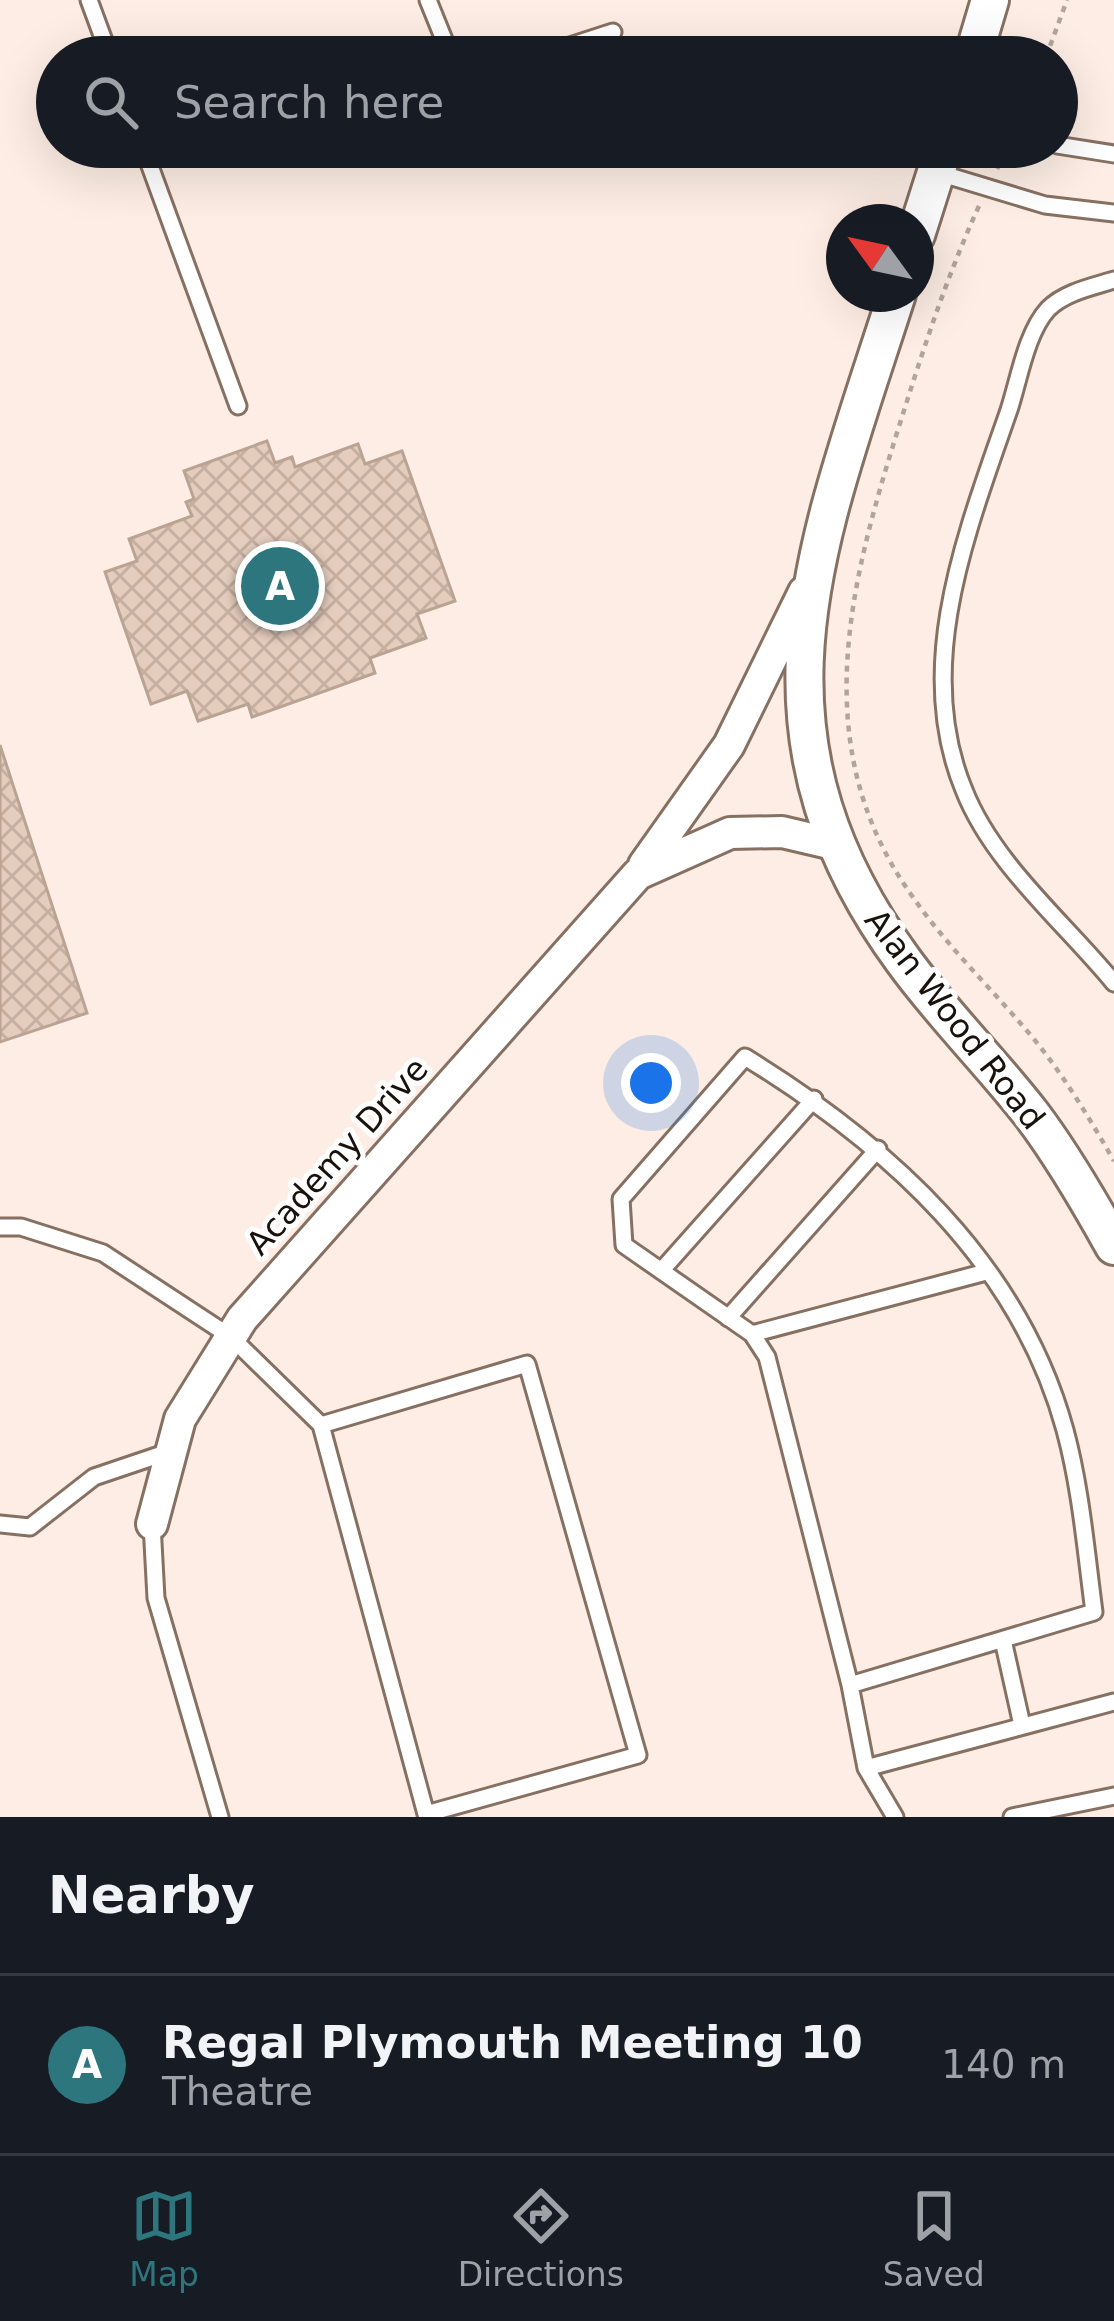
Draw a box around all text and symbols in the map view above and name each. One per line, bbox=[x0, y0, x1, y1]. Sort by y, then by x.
search box bbox=[36, 36, 1078, 168]
icon: search bbox=[78, 69, 144, 135]
text: Search here bbox=[174, 76, 444, 129]
north arrow bbox=[826, 204, 934, 312]
pin: A bbox=[241, 541, 319, 631]
street label: Alan Wood Road bbox=[857, 901, 1053, 1137]
street label: Academy Drive bbox=[238, 1049, 436, 1263]
your location bbox=[621, 1053, 681, 1113]
text: Nearby bbox=[48, 1866, 255, 1925]
text: Regal Plymouth Meeting 10 bbox=[162, 2016, 863, 2069]
text: A bbox=[72, 2042, 102, 2087]
text: 140 m bbox=[941, 2042, 1066, 2087]
text: Theatre bbox=[162, 2069, 313, 2114]
tab: Map bbox=[129, 2183, 199, 2294]
tab: Directions bbox=[458, 2183, 624, 2294]
tab: Saved bbox=[883, 2183, 985, 2294]

